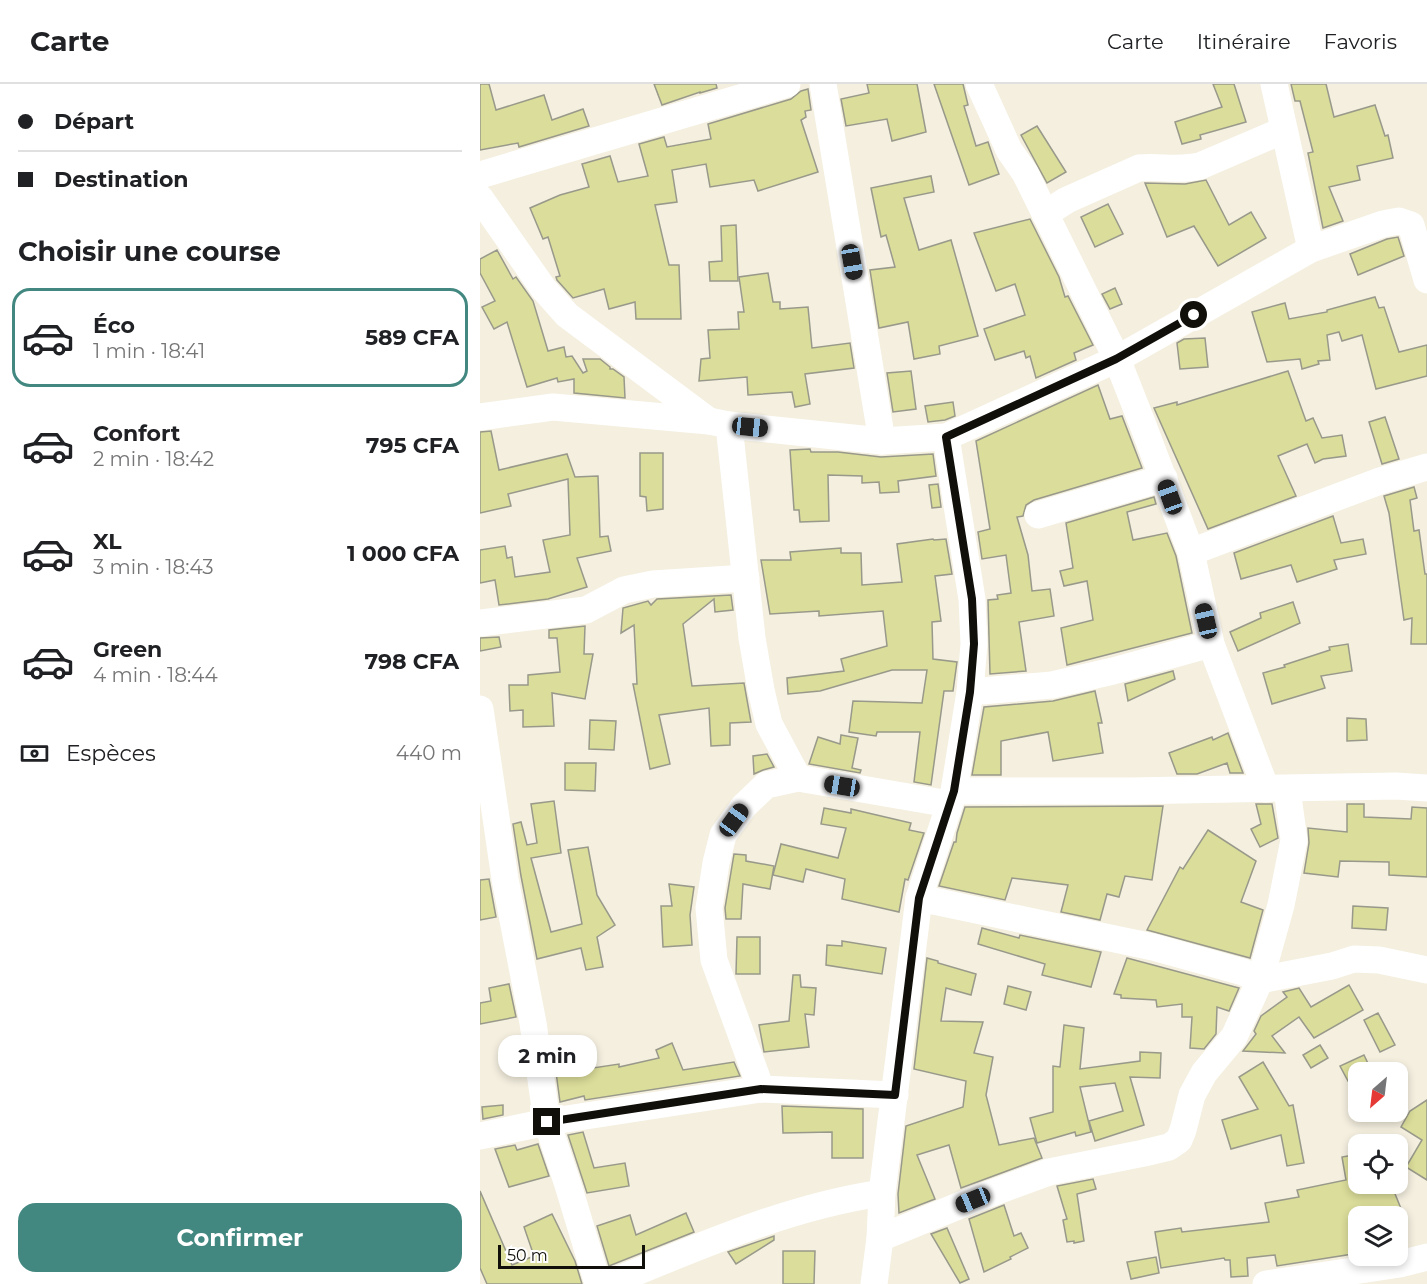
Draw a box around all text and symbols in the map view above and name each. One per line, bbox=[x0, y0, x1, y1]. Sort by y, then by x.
text: Carte bbox=[30, 24, 109, 58]
text: Carte bbox=[1107, 29, 1164, 54]
text: Itinéraire bbox=[1197, 29, 1291, 54]
text: Favoris bbox=[1324, 29, 1397, 54]
text: Départ bbox=[54, 108, 134, 135]
text: Destination bbox=[54, 166, 189, 193]
text: Choisir une course bbox=[18, 235, 281, 268]
car bbox=[840, 243, 864, 281]
route start bbox=[1180, 301, 1207, 328]
icon: car bbox=[21, 311, 75, 365]
text: Éco bbox=[93, 312, 135, 339]
text: 589 CFA bbox=[365, 324, 459, 351]
text: 1 min · 18:41 bbox=[93, 339, 205, 363]
car bbox=[731, 416, 769, 438]
icon: car bbox=[21, 419, 75, 473]
text: Confort bbox=[93, 420, 180, 447]
text: 795 CFA bbox=[366, 432, 459, 459]
text: 2 min · 18:42 bbox=[93, 447, 214, 471]
car bbox=[1155, 477, 1185, 517]
icon: car bbox=[21, 527, 75, 581]
text: XL bbox=[93, 528, 122, 555]
text: 1 000 CFA bbox=[347, 540, 459, 567]
text: 3 min · 18:43 bbox=[93, 555, 214, 579]
car bbox=[1193, 601, 1219, 641]
icon: car bbox=[21, 635, 75, 689]
text: Green bbox=[93, 636, 162, 663]
text: 798 CFA bbox=[364, 648, 459, 675]
text: 4 min · 18:44 bbox=[93, 663, 218, 687]
icon: cash bbox=[18, 737, 51, 770]
text: Espèces bbox=[66, 740, 156, 767]
text: 440 m bbox=[396, 741, 462, 765]
car bbox=[823, 774, 861, 798]
car bbox=[716, 800, 752, 840]
callout: 2 min bbox=[497, 1035, 596, 1077]
text: 2 min bbox=[518, 1044, 577, 1068]
north arrow bbox=[1348, 1062, 1408, 1122]
map controls bbox=[1348, 1062, 1408, 1266]
route end bbox=[533, 1108, 560, 1135]
button: locate bbox=[1348, 1134, 1408, 1194]
car bbox=[953, 1185, 993, 1215]
button: Confirmer bbox=[18, 1203, 462, 1272]
button: layers bbox=[1348, 1206, 1408, 1266]
scale bar bbox=[498, 1242, 645, 1270]
text: 50 m bbox=[507, 1246, 548, 1265]

